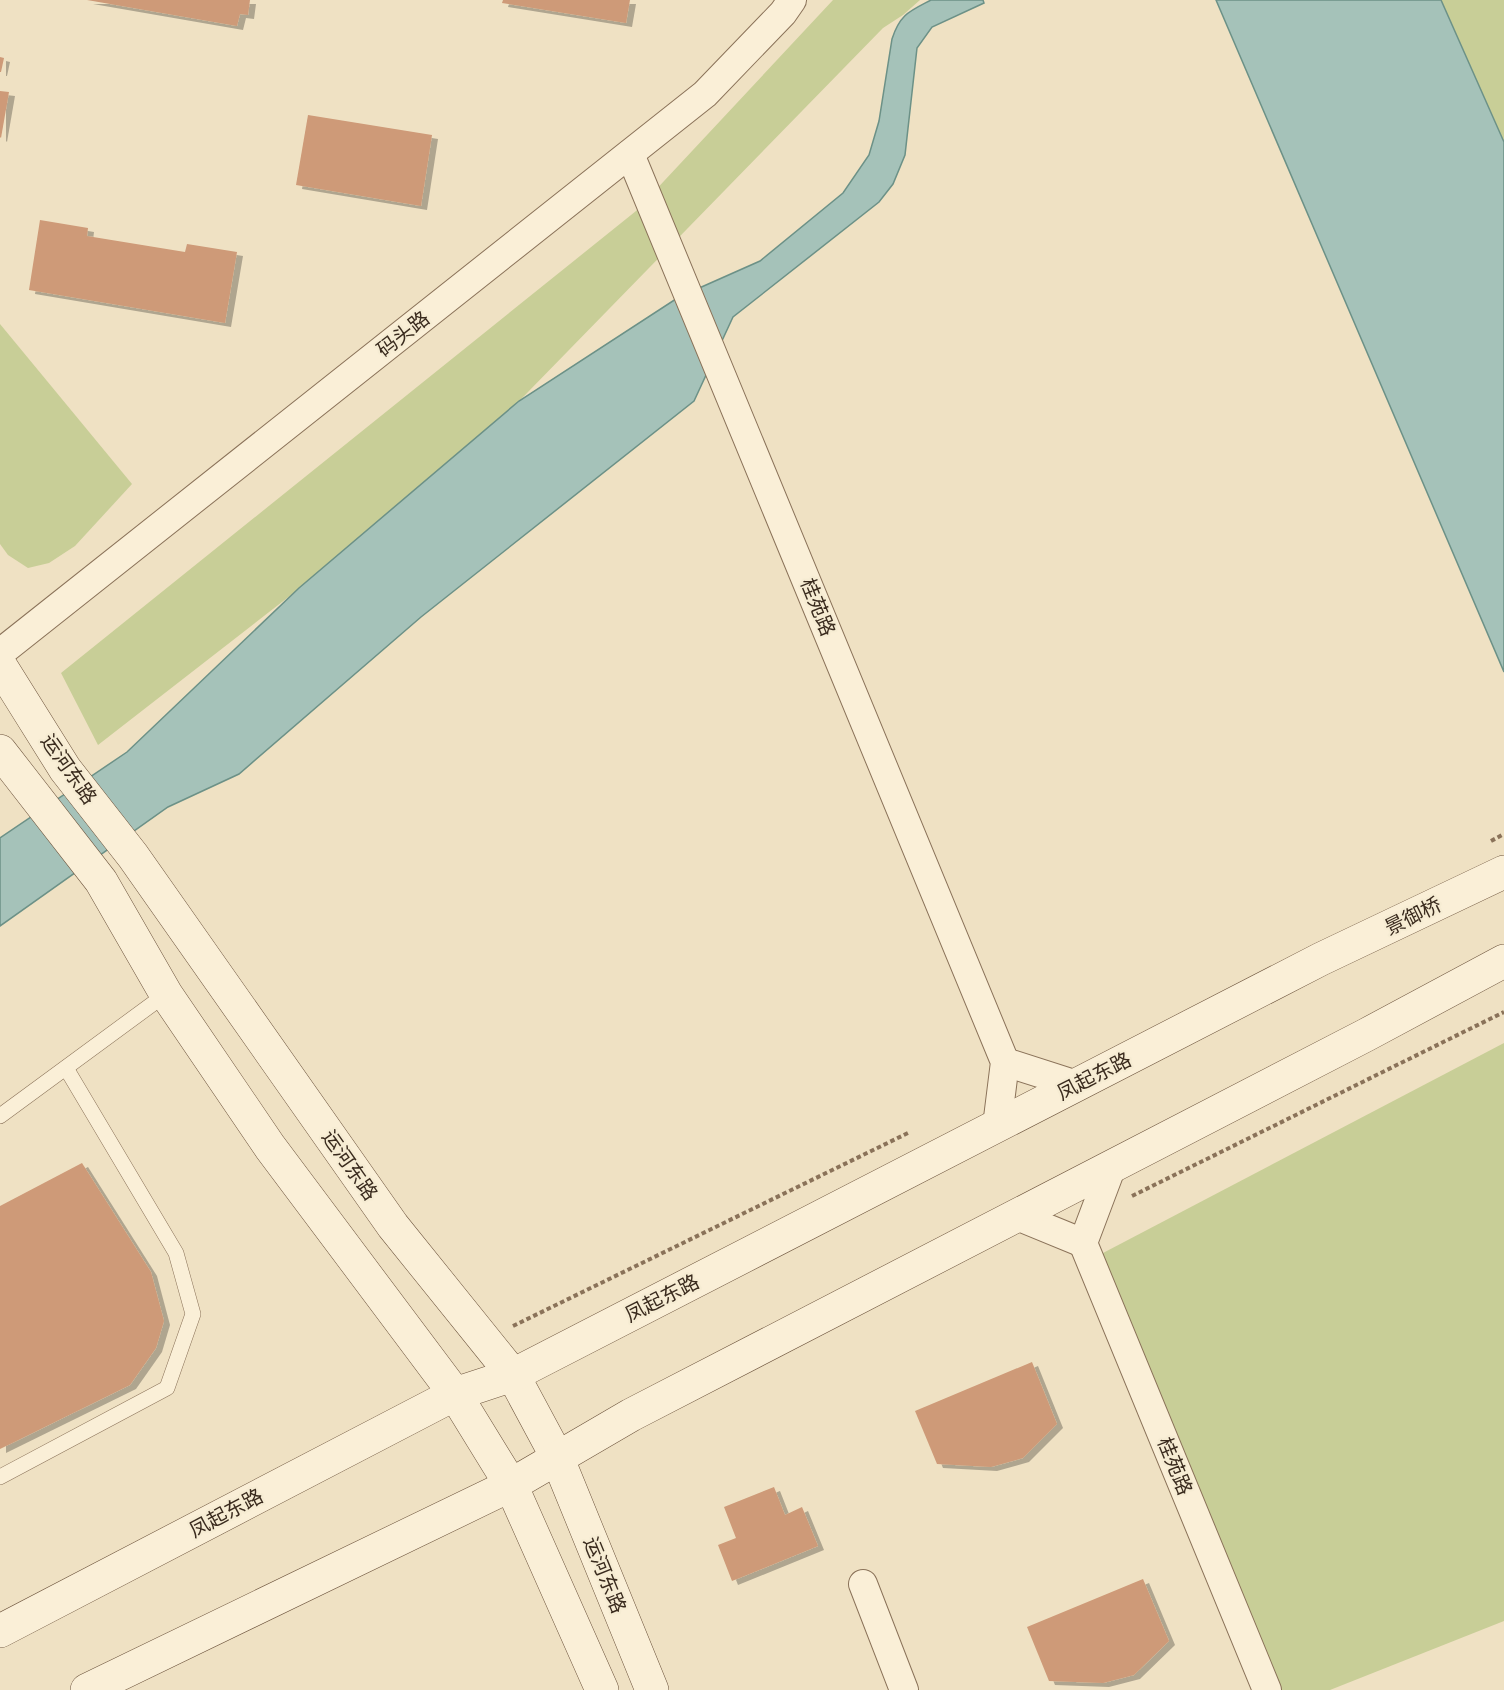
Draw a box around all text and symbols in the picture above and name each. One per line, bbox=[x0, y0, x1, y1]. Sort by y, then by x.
street label: 码头路 bbox=[372, 306, 434, 362]
street label: 桂苑路 bbox=[796, 575, 840, 639]
street label: 运河东路 bbox=[36, 729, 102, 809]
street label: 景御桥 bbox=[1381, 892, 1445, 940]
street label: 凤起东路 bbox=[1053, 1047, 1135, 1105]
street label: 运河东路 bbox=[317, 1125, 383, 1205]
street label: 凤起东路 bbox=[621, 1269, 703, 1327]
street label: 桂苑路 bbox=[1153, 1434, 1197, 1498]
street label: 凤起东路 bbox=[185, 1484, 267, 1542]
street label: 运河东路 bbox=[579, 1533, 631, 1617]

